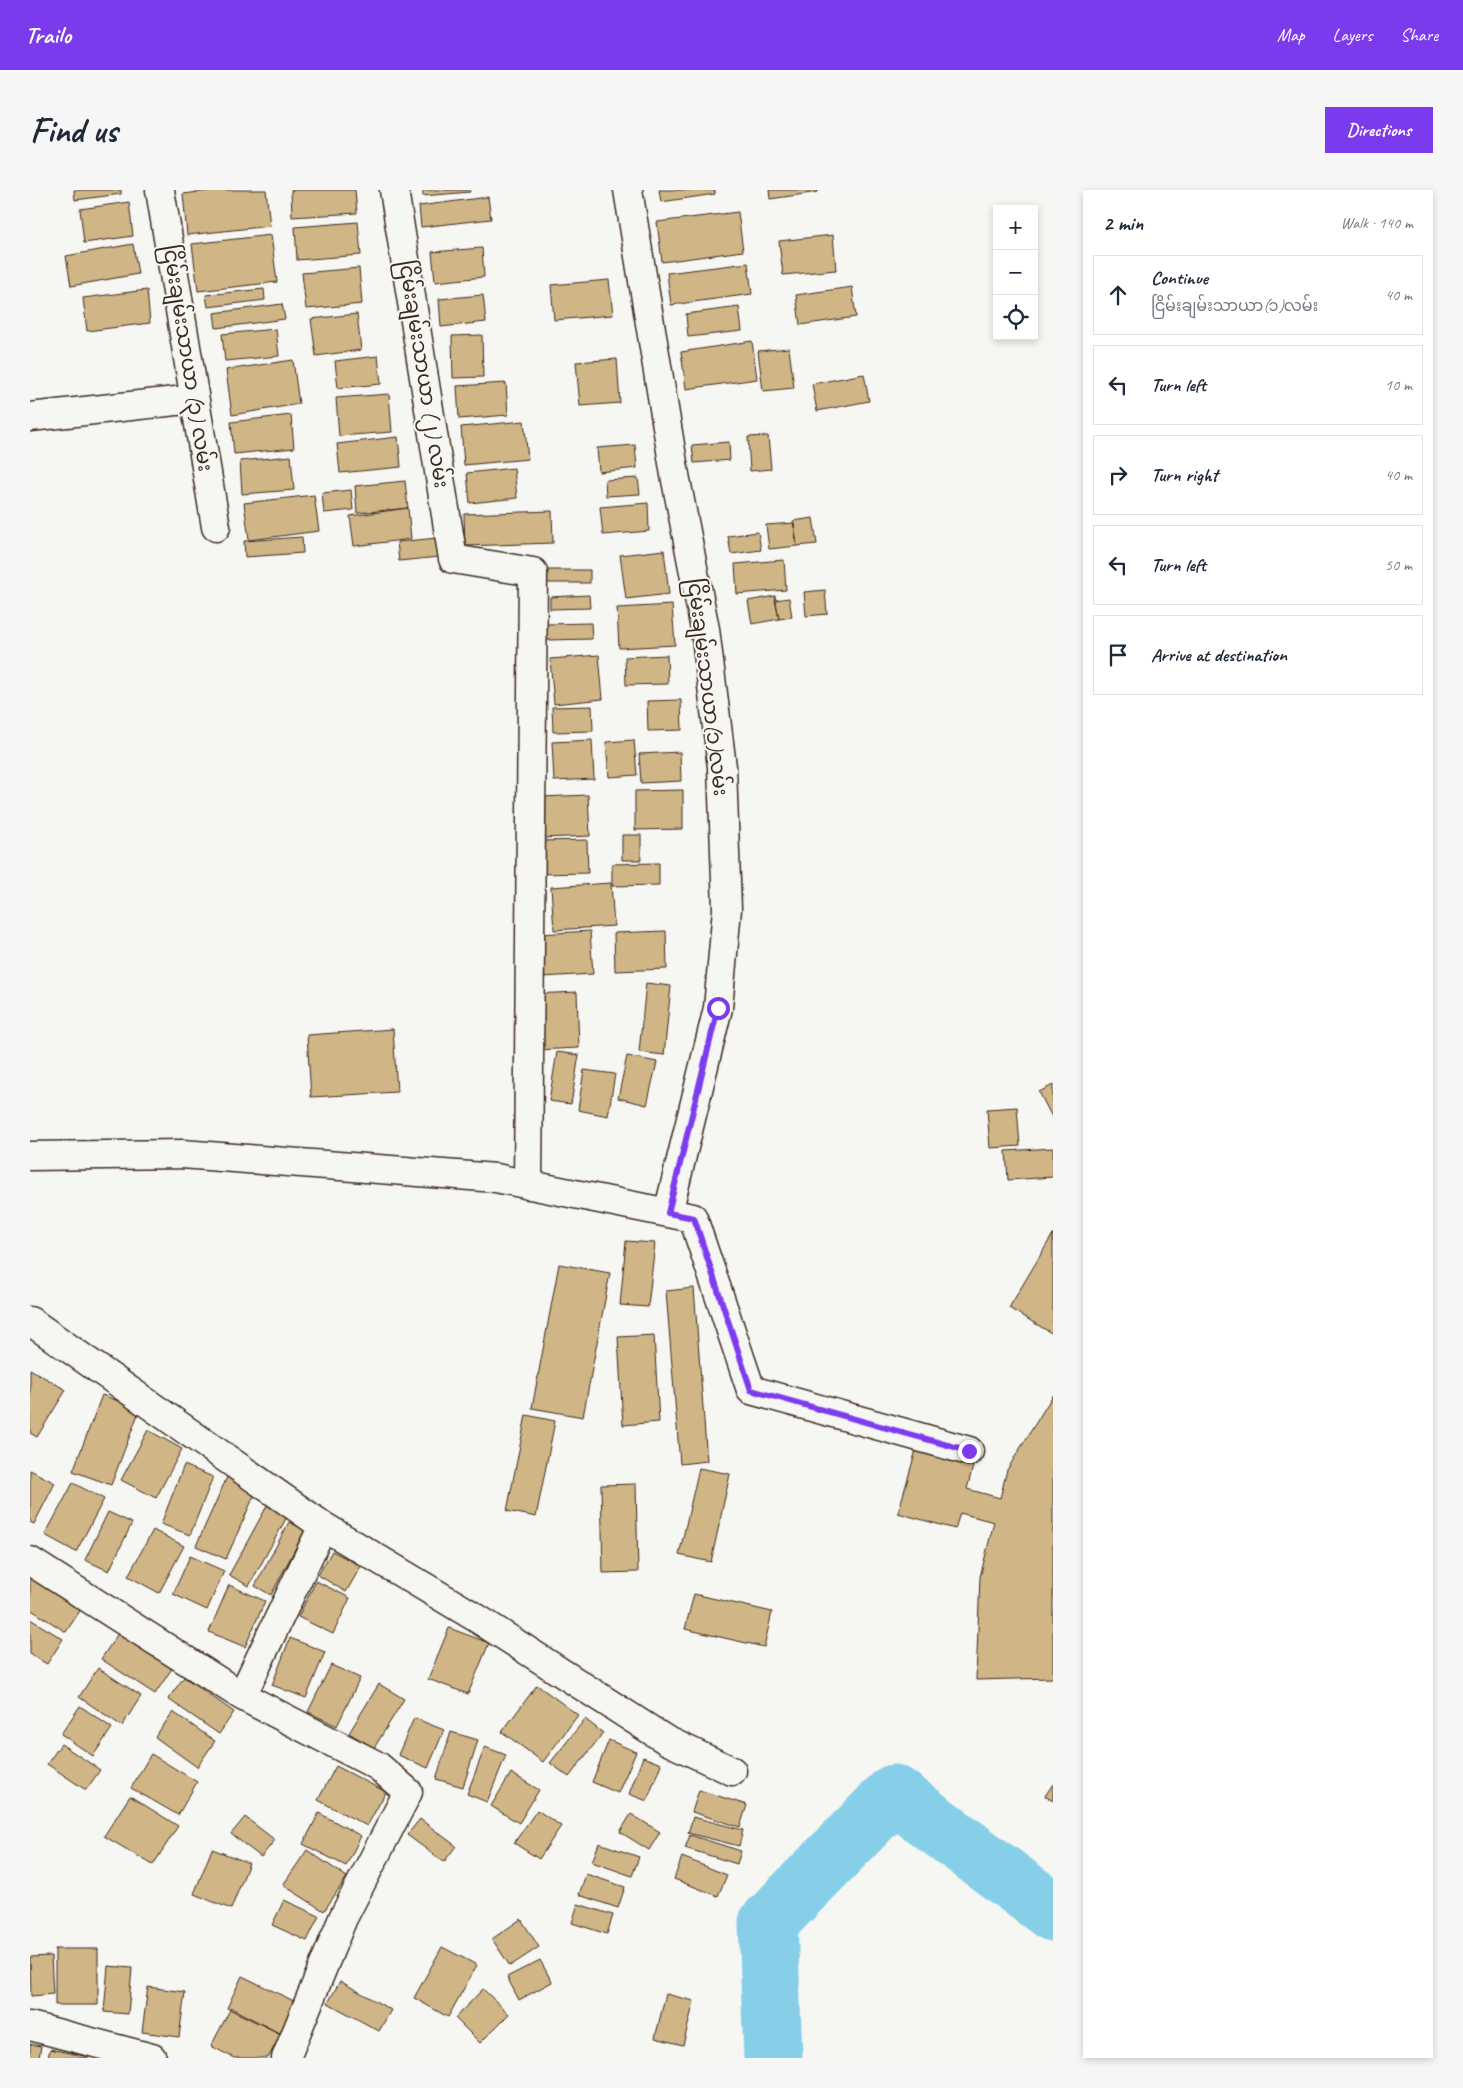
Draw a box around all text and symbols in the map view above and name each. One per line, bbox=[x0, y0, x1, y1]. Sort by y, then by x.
text: Trailo bbox=[25, 20, 71, 50]
text: Map bbox=[1277, 24, 1305, 46]
text: Layers bbox=[1333, 24, 1372, 46]
text: Share bbox=[1400, 24, 1438, 46]
button: Directions bbox=[1325, 107, 1433, 153]
text: Find us bbox=[30, 108, 117, 153]
map controls bbox=[993, 205, 1038, 340]
button: + bbox=[993, 205, 1038, 250]
text: 2 min bbox=[1103, 210, 1143, 236]
text: Walk · 140 m bbox=[1341, 213, 1413, 233]
street label: ငြိမ်းချမ်းသာယာ (၃) လမ်း bbox=[152, 242, 222, 474]
button: − bbox=[993, 250, 1038, 295]
street label: ငြိမ်းချမ်းသာယာ (၂) လမ်း bbox=[388, 258, 458, 491]
text: Continue bbox=[1151, 266, 1208, 290]
icon: ahead bbox=[1104, 281, 1132, 309]
text: 40 m bbox=[1385, 285, 1412, 305]
button: locate bbox=[993, 295, 1038, 340]
text: ငြိမ်းချမ်းသာယာ(၁)လမ်း bbox=[1151, 296, 1318, 316]
icon: left bbox=[1104, 371, 1132, 399]
text: Turn left bbox=[1151, 373, 1206, 397]
text: 10 m bbox=[1385, 375, 1412, 395]
icon: right bbox=[1104, 461, 1132, 489]
text: Turn right bbox=[1151, 463, 1218, 487]
text: 40 m bbox=[1385, 465, 1412, 485]
icon: left bbox=[1104, 551, 1132, 579]
text: Turn left bbox=[1151, 553, 1206, 577]
text: 50 m bbox=[1385, 555, 1412, 575]
street label: ငြိမ်းချမ်းသာယာ(၁)လမ်း bbox=[677, 576, 737, 798]
icon: arrive bbox=[1104, 641, 1132, 669]
text: Arrive at destination bbox=[1151, 643, 1287, 667]
route start bbox=[707, 997, 730, 1020]
route end bbox=[958, 1440, 981, 1463]

